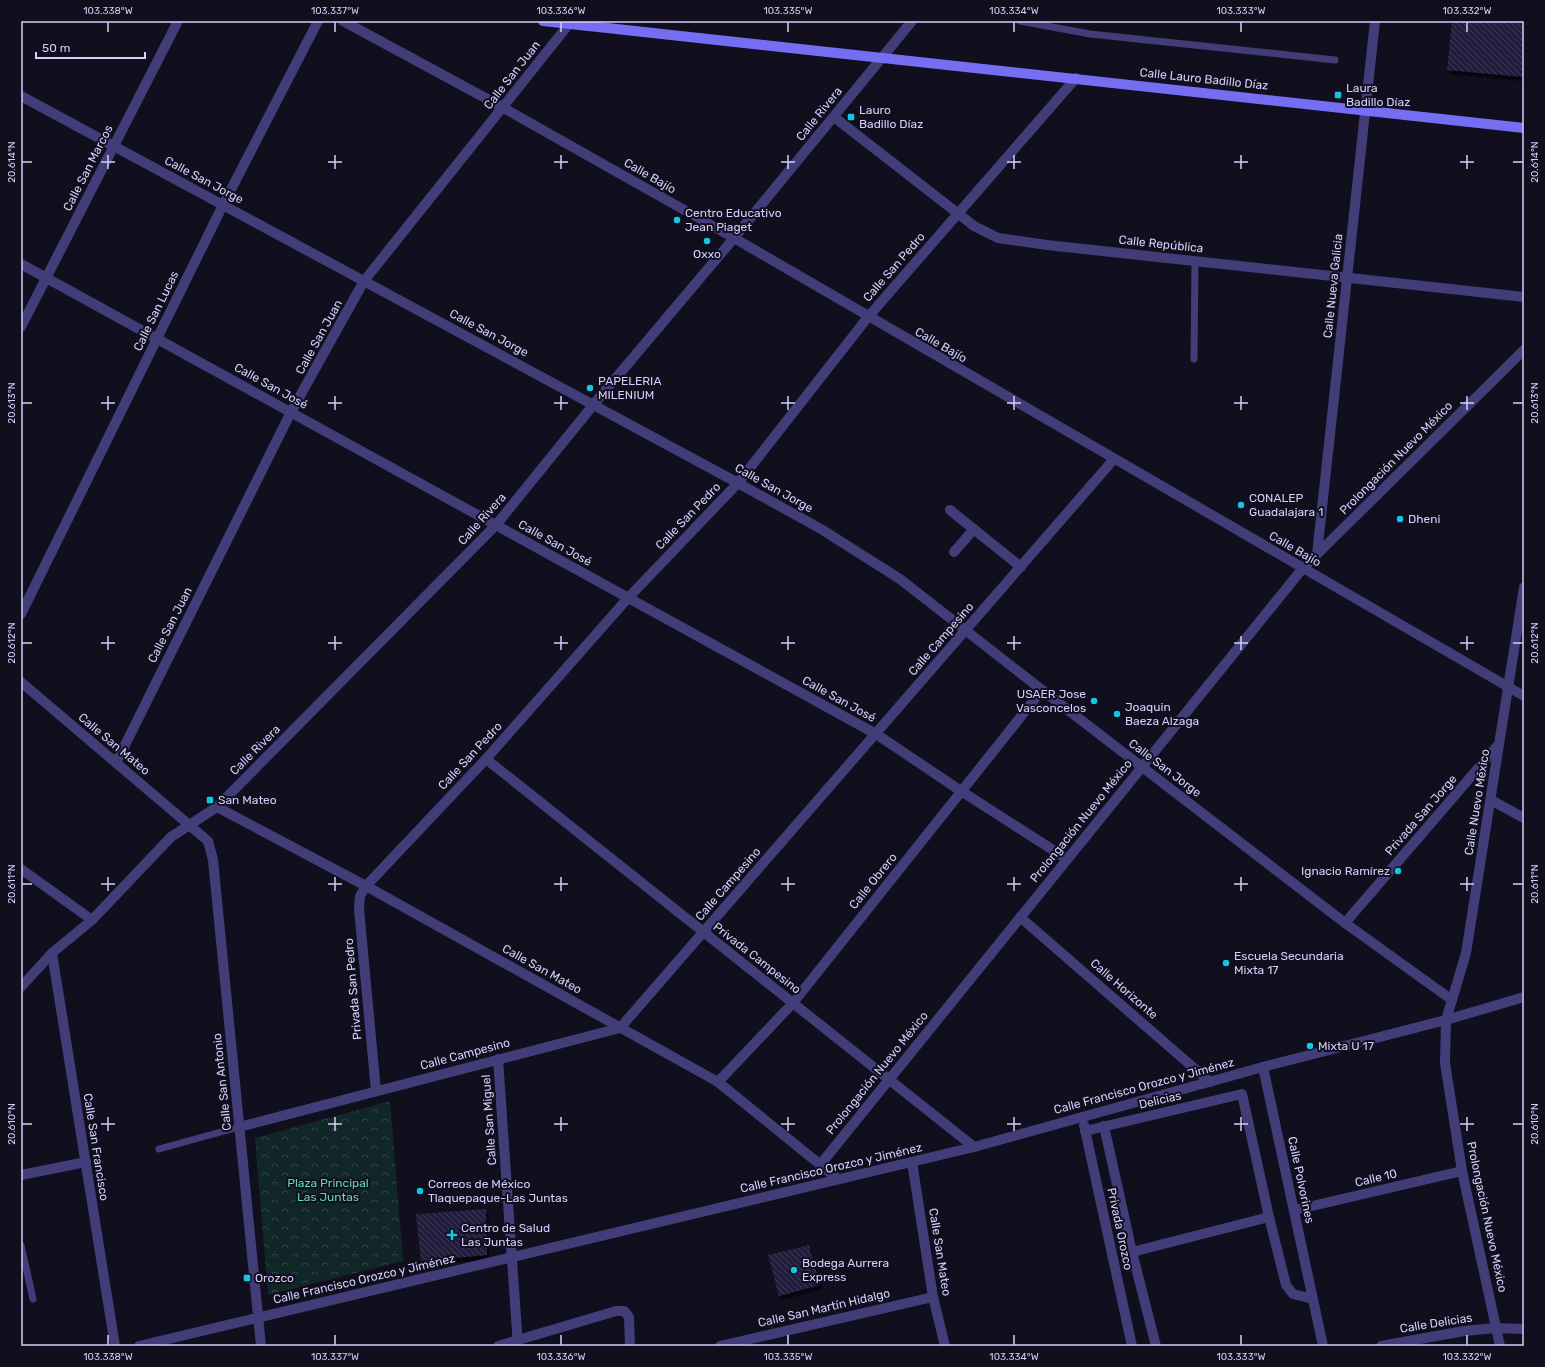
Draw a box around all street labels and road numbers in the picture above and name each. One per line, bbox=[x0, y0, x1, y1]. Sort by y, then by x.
street label: Calle San Juan bbox=[481, 38, 543, 112]
street label: Calle Lauro Badillo Díaz bbox=[1139, 65, 1269, 93]
street label: Calle Rivera bbox=[793, 84, 845, 144]
street label: Calle San Marcos bbox=[60, 123, 116, 213]
street label: Calle San Jorge bbox=[162, 153, 246, 207]
street label: Calle Bajío bbox=[622, 156, 679, 197]
street label: Calle San Pedro bbox=[860, 229, 928, 305]
street label: Calle República bbox=[1118, 233, 1204, 255]
street label: Calle Nueva Galicia bbox=[1321, 233, 1345, 339]
street label: Calle San Lucas bbox=[131, 269, 181, 353]
street label: Calle San Juan bbox=[293, 297, 345, 377]
street label: Calle San Jorge bbox=[447, 306, 531, 360]
street label: Calle Bajío bbox=[913, 325, 970, 366]
street label: Calle San José bbox=[232, 360, 310, 412]
street label: Prolongación Nuevo México bbox=[1337, 399, 1455, 517]
street label: Calle San Jorge bbox=[732, 461, 816, 515]
street label: Calle San Pedro bbox=[653, 480, 723, 552]
street label: Calle Rivera bbox=[455, 490, 509, 548]
street label: Calle San José bbox=[516, 517, 594, 569]
street label: Calle Bajío bbox=[1267, 529, 1324, 570]
street label: Calle San Juan bbox=[145, 585, 195, 665]
street label: Calle Campesino bbox=[905, 599, 977, 678]
street label: Calle San José bbox=[800, 673, 878, 725]
street label: Calle San Mateo bbox=[75, 710, 153, 778]
street label: Calle San Pedro bbox=[435, 719, 505, 793]
street label: Calle Rivera bbox=[227, 722, 283, 778]
street label: Calle San Jorge bbox=[1126, 736, 1204, 800]
street label: Calle Nuevo México bbox=[1462, 748, 1492, 856]
street label: Prolongación Nuevo México bbox=[1027, 757, 1135, 885]
street label: Privada San Jorge bbox=[1382, 772, 1460, 858]
street label: Calle Campesino bbox=[692, 844, 764, 923]
street label: Calle Obrero bbox=[846, 850, 900, 912]
street label: Privada Campesino bbox=[710, 919, 804, 997]
street label: Privada San Pedro bbox=[342, 937, 364, 1040]
street label: Calle San Mateo bbox=[500, 941, 584, 997]
street label: Calle Horizonte bbox=[1088, 956, 1161, 1022]
street label: Prolongación Nuevo México bbox=[823, 1009, 931, 1137]
street label: Calle San Antonio bbox=[210, 1032, 234, 1131]
street label: Calle Campesino bbox=[419, 1035, 512, 1073]
street label: Calle Francisco Orozco y Jiménez bbox=[1052, 1055, 1236, 1117]
street label: Calle San Miguel bbox=[479, 1074, 499, 1166]
street label: Delicias bbox=[1137, 1088, 1183, 1112]
street label: Calle San Francisco bbox=[81, 1092, 111, 1202]
street label: Calle Polvorines bbox=[1285, 1135, 1317, 1225]
street label: Calle Francisco Orozco y Jiménez bbox=[739, 1140, 923, 1196]
street label: Prolongación Nuevo México bbox=[1464, 1140, 1510, 1294]
street label: Calle 10 bbox=[1354, 1166, 1398, 1190]
street label: Privada Orozco bbox=[1104, 1187, 1136, 1272]
street label: Calle San Mateo bbox=[926, 1207, 954, 1297]
street label: Calle Francisco Orozco y Jiménez bbox=[272, 1251, 456, 1307]
street label: Calle San Martín Hidalgo bbox=[757, 1286, 892, 1330]
street label: Calle Delicias bbox=[1399, 1310, 1473, 1336]

